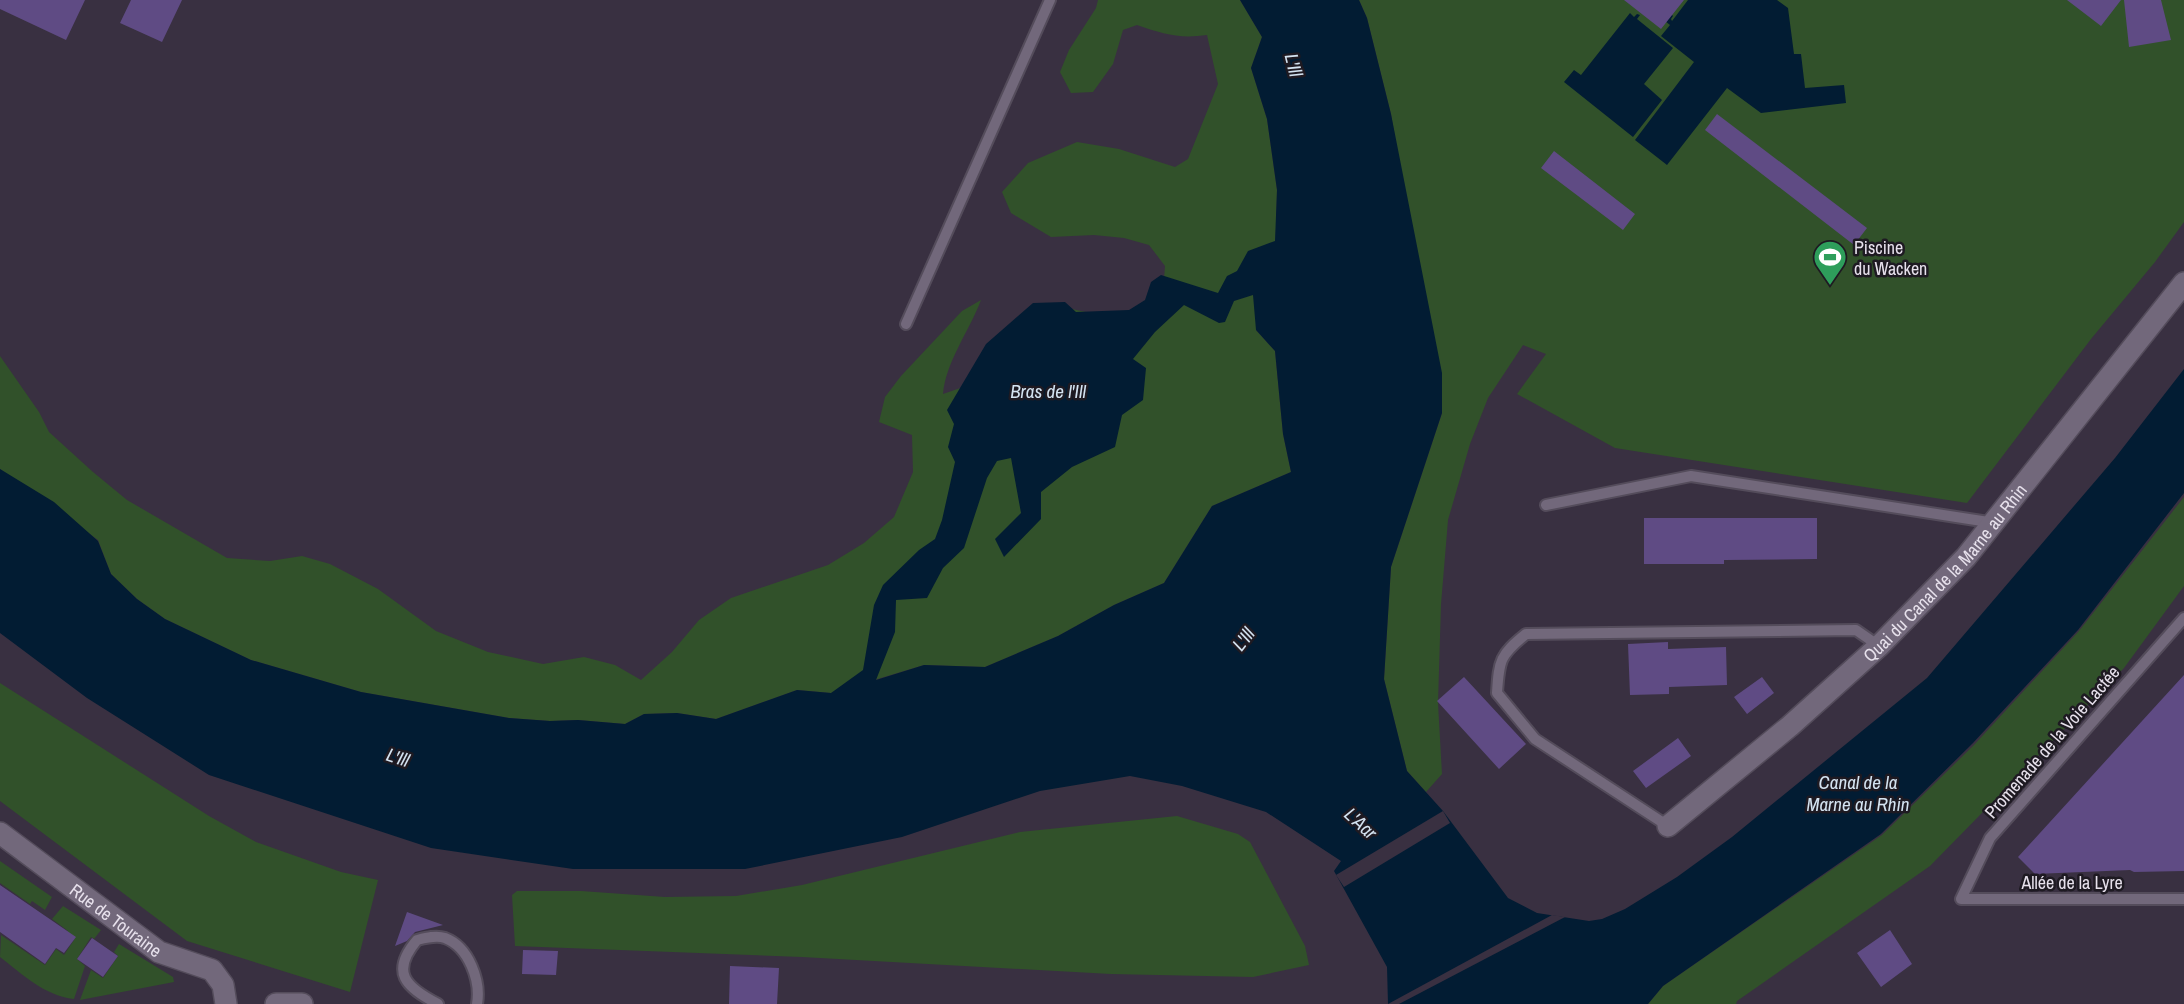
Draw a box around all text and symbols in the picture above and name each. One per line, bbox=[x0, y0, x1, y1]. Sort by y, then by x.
water label: L'Ill bbox=[1279, 51, 1310, 80]
place label: Piscine du Wacken bbox=[1854, 235, 1927, 281]
sports icon: Piscine du Wacken bbox=[1811, 238, 1849, 287]
water label: Bras de l'Ill bbox=[1010, 378, 1086, 404]
street label: Quai du Canal de la Marne au Rhin bbox=[1857, 478, 2032, 667]
water label: L'Ill bbox=[1226, 622, 1261, 656]
street label: Promenade de la Voie Lactée bbox=[1979, 660, 2125, 824]
water label: L'Ill bbox=[383, 741, 414, 773]
water label: Canal de la Marne au Rhin bbox=[1806, 769, 1910, 817]
water label: L'Aar bbox=[1339, 801, 1384, 845]
street label: Allée de la Lyre bbox=[2020, 870, 2123, 895]
street label: Rue de Touraine bbox=[65, 877, 167, 963]

